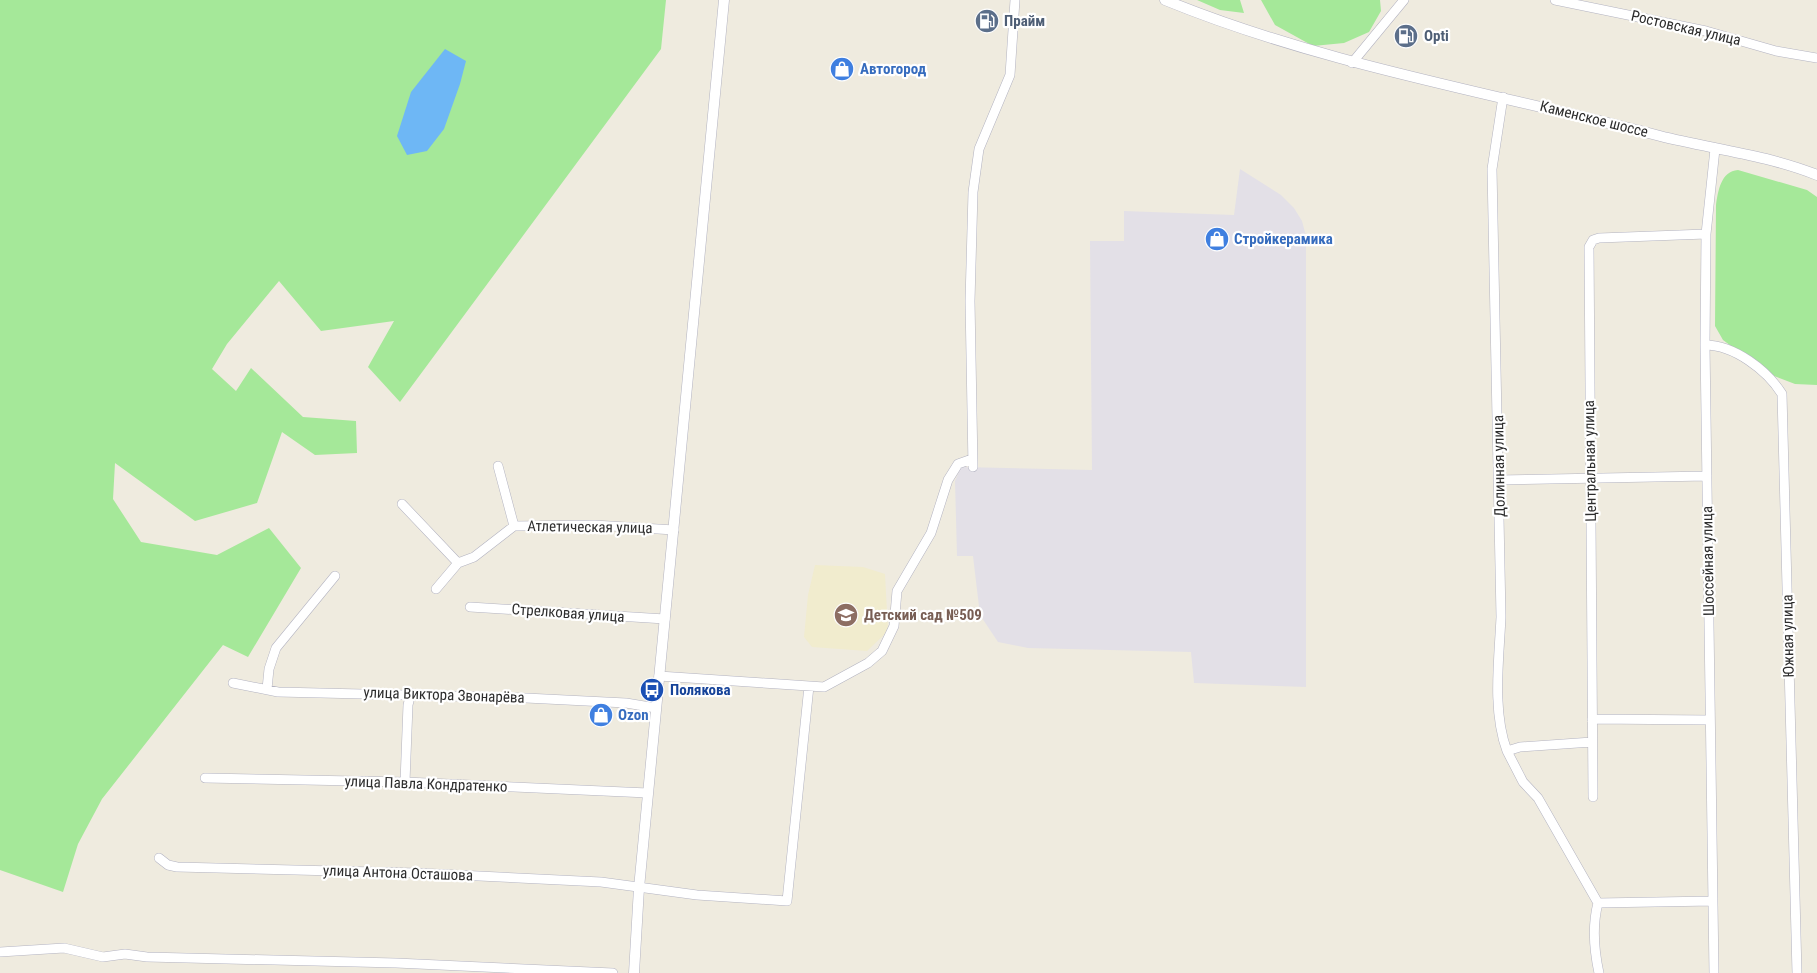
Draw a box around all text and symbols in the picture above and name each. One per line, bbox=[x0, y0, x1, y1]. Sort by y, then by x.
street label: Ростовская улица bbox=[1629, 7, 1743, 49]
fuel station icon: Прайм bbox=[974, 8, 1000, 34]
place label: Прайм bbox=[1004, 12, 1045, 30]
fuel station icon: Opti bbox=[1393, 23, 1419, 49]
place label: Opti bbox=[1424, 27, 1449, 45]
shop icon: Автогород bbox=[829, 56, 855, 82]
place label: Автогород bbox=[860, 60, 927, 78]
street label: Каменское шоссе bbox=[1538, 97, 1650, 141]
shop icon: Стройкерамика bbox=[1204, 226, 1230, 252]
place label: Стройкерамика bbox=[1234, 230, 1333, 248]
street label: Центральная улица bbox=[1580, 400, 1600, 522]
street label: Долинная улица bbox=[1489, 415, 1509, 517]
street label: Шоссейная улица bbox=[1698, 506, 1718, 616]
street label: Атлетическая улица bbox=[527, 517, 653, 537]
street label: Южная улица bbox=[1778, 594, 1798, 678]
street label: Стрелковая улица bbox=[511, 600, 625, 626]
school or university icon: Детский сад №509 bbox=[833, 602, 859, 628]
place label: Детский сад №509 bbox=[864, 606, 982, 624]
bus stop icon: Полякова bbox=[639, 677, 665, 703]
place label: Полякова bbox=[670, 681, 731, 699]
street label: улица Виктора Звонарёва bbox=[363, 683, 525, 707]
shop icon: Ozon bbox=[588, 702, 614, 728]
place label: Ozon bbox=[618, 706, 649, 724]
street label: улица Павла Кондратенко bbox=[344, 772, 508, 796]
street label: улица Антона Осташова bbox=[323, 861, 473, 885]

